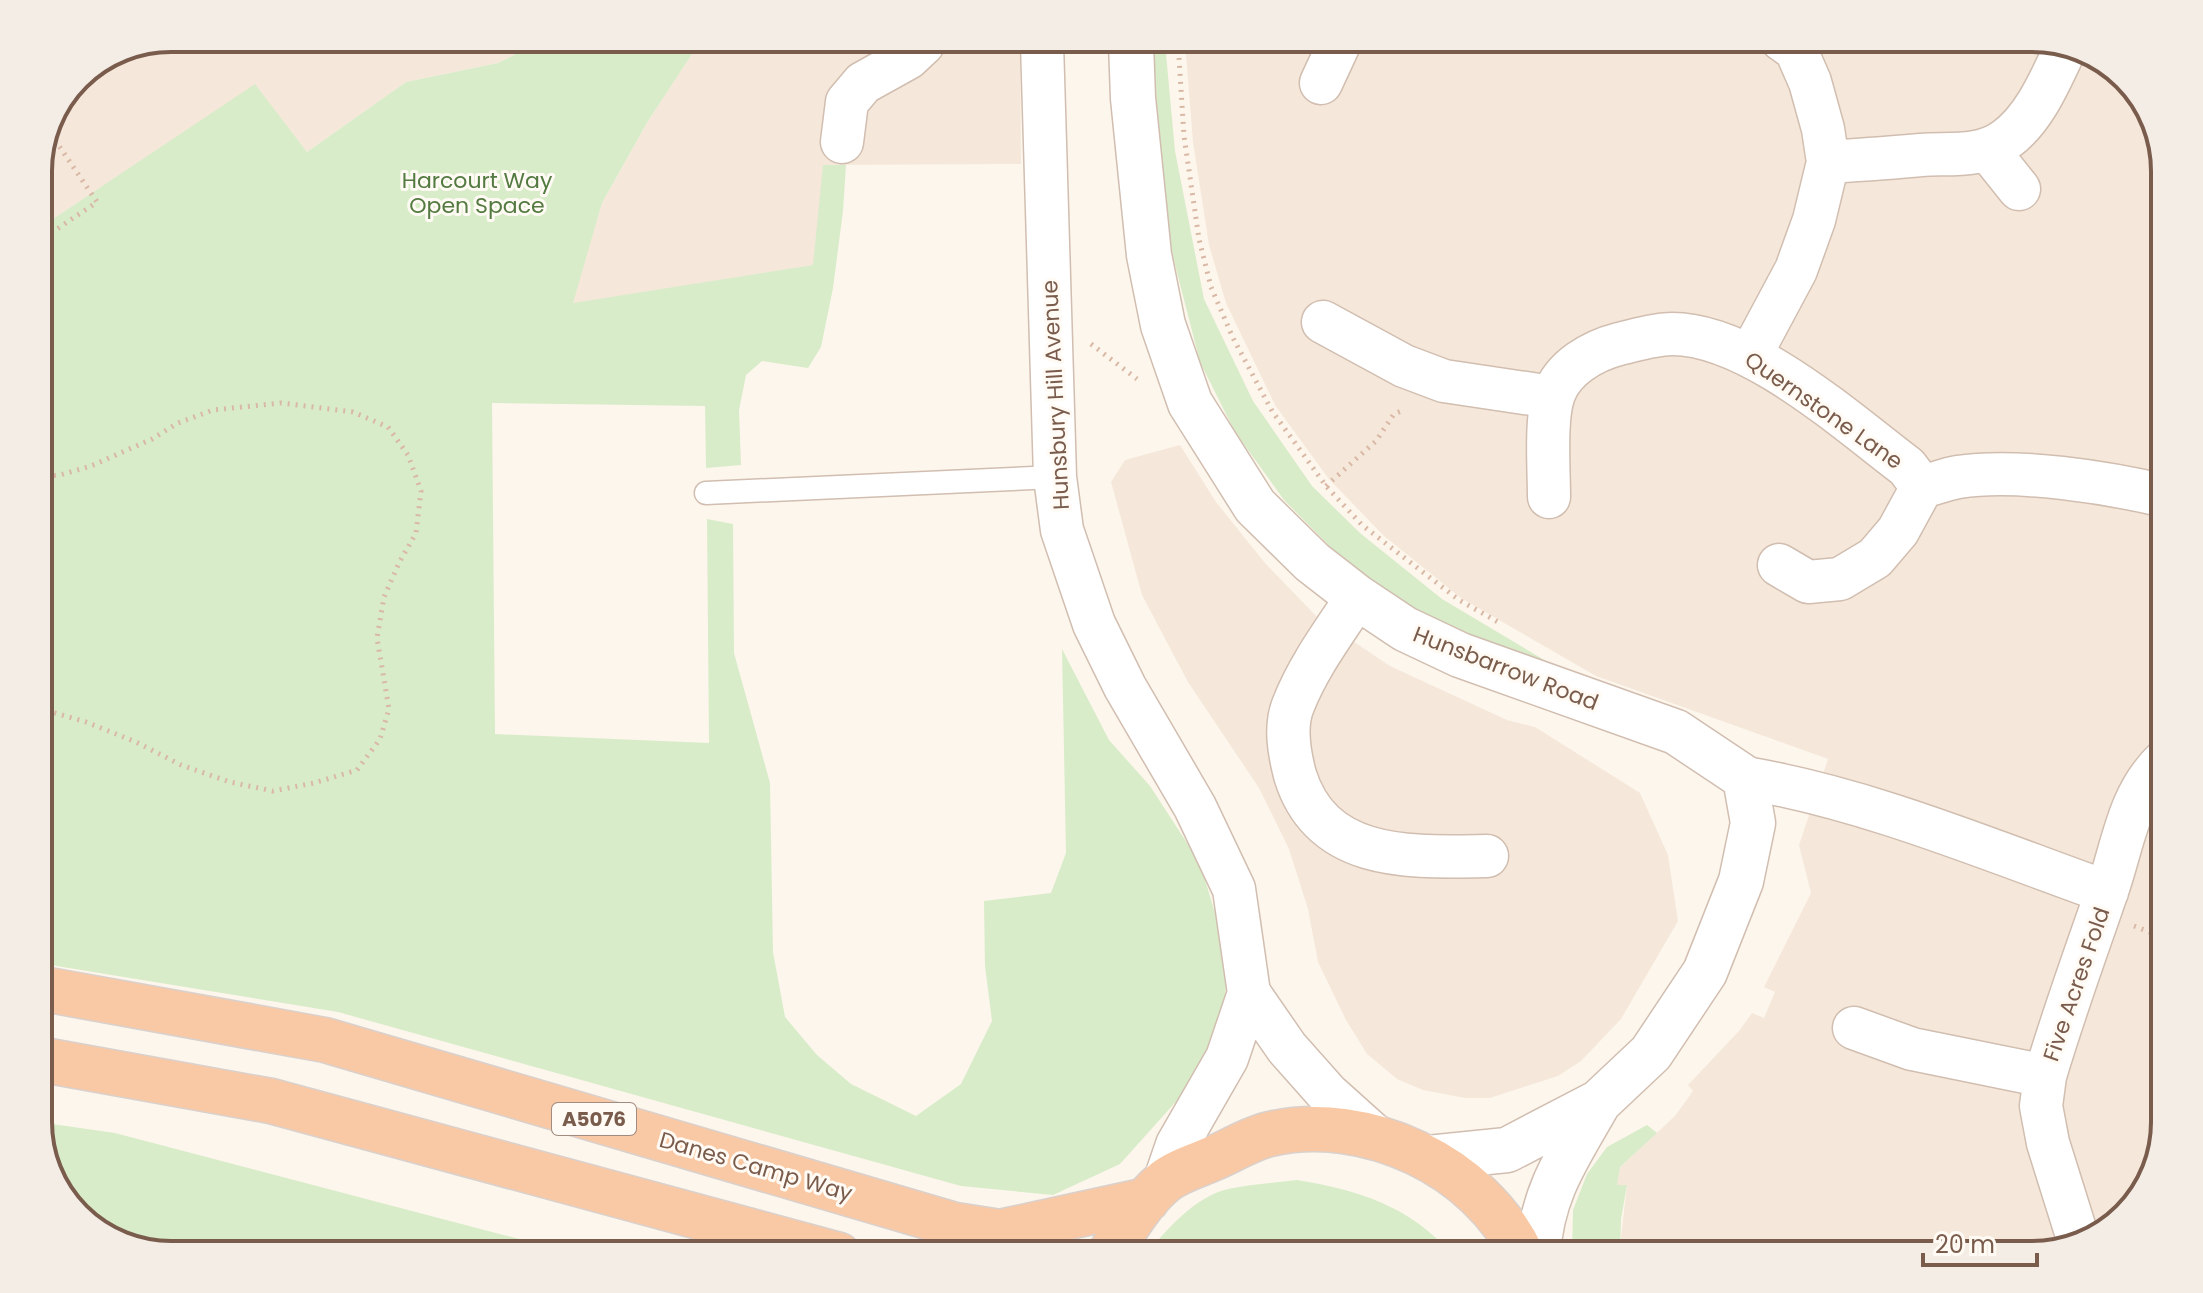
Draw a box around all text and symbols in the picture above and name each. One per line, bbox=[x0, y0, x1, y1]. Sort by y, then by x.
park label: Harcourt Way Open Space bbox=[402, 165, 553, 221]
street label: Hunsbury Hill Avenue bbox=[1034, 279, 1077, 511]
street label: Quernstone Lane bbox=[1738, 344, 1909, 477]
street label: Hunsbarrow Road bbox=[1409, 619, 1603, 718]
street label: Five Acres Fold bbox=[2036, 903, 2117, 1065]
road number: A5076 bbox=[552, 1103, 636, 1135]
street label: Danes Camp Way bbox=[656, 1124, 857, 1209]
scale bar bbox=[1923, 1217, 2037, 1267]
text: 20 m bbox=[1935, 1228, 1995, 1261]

